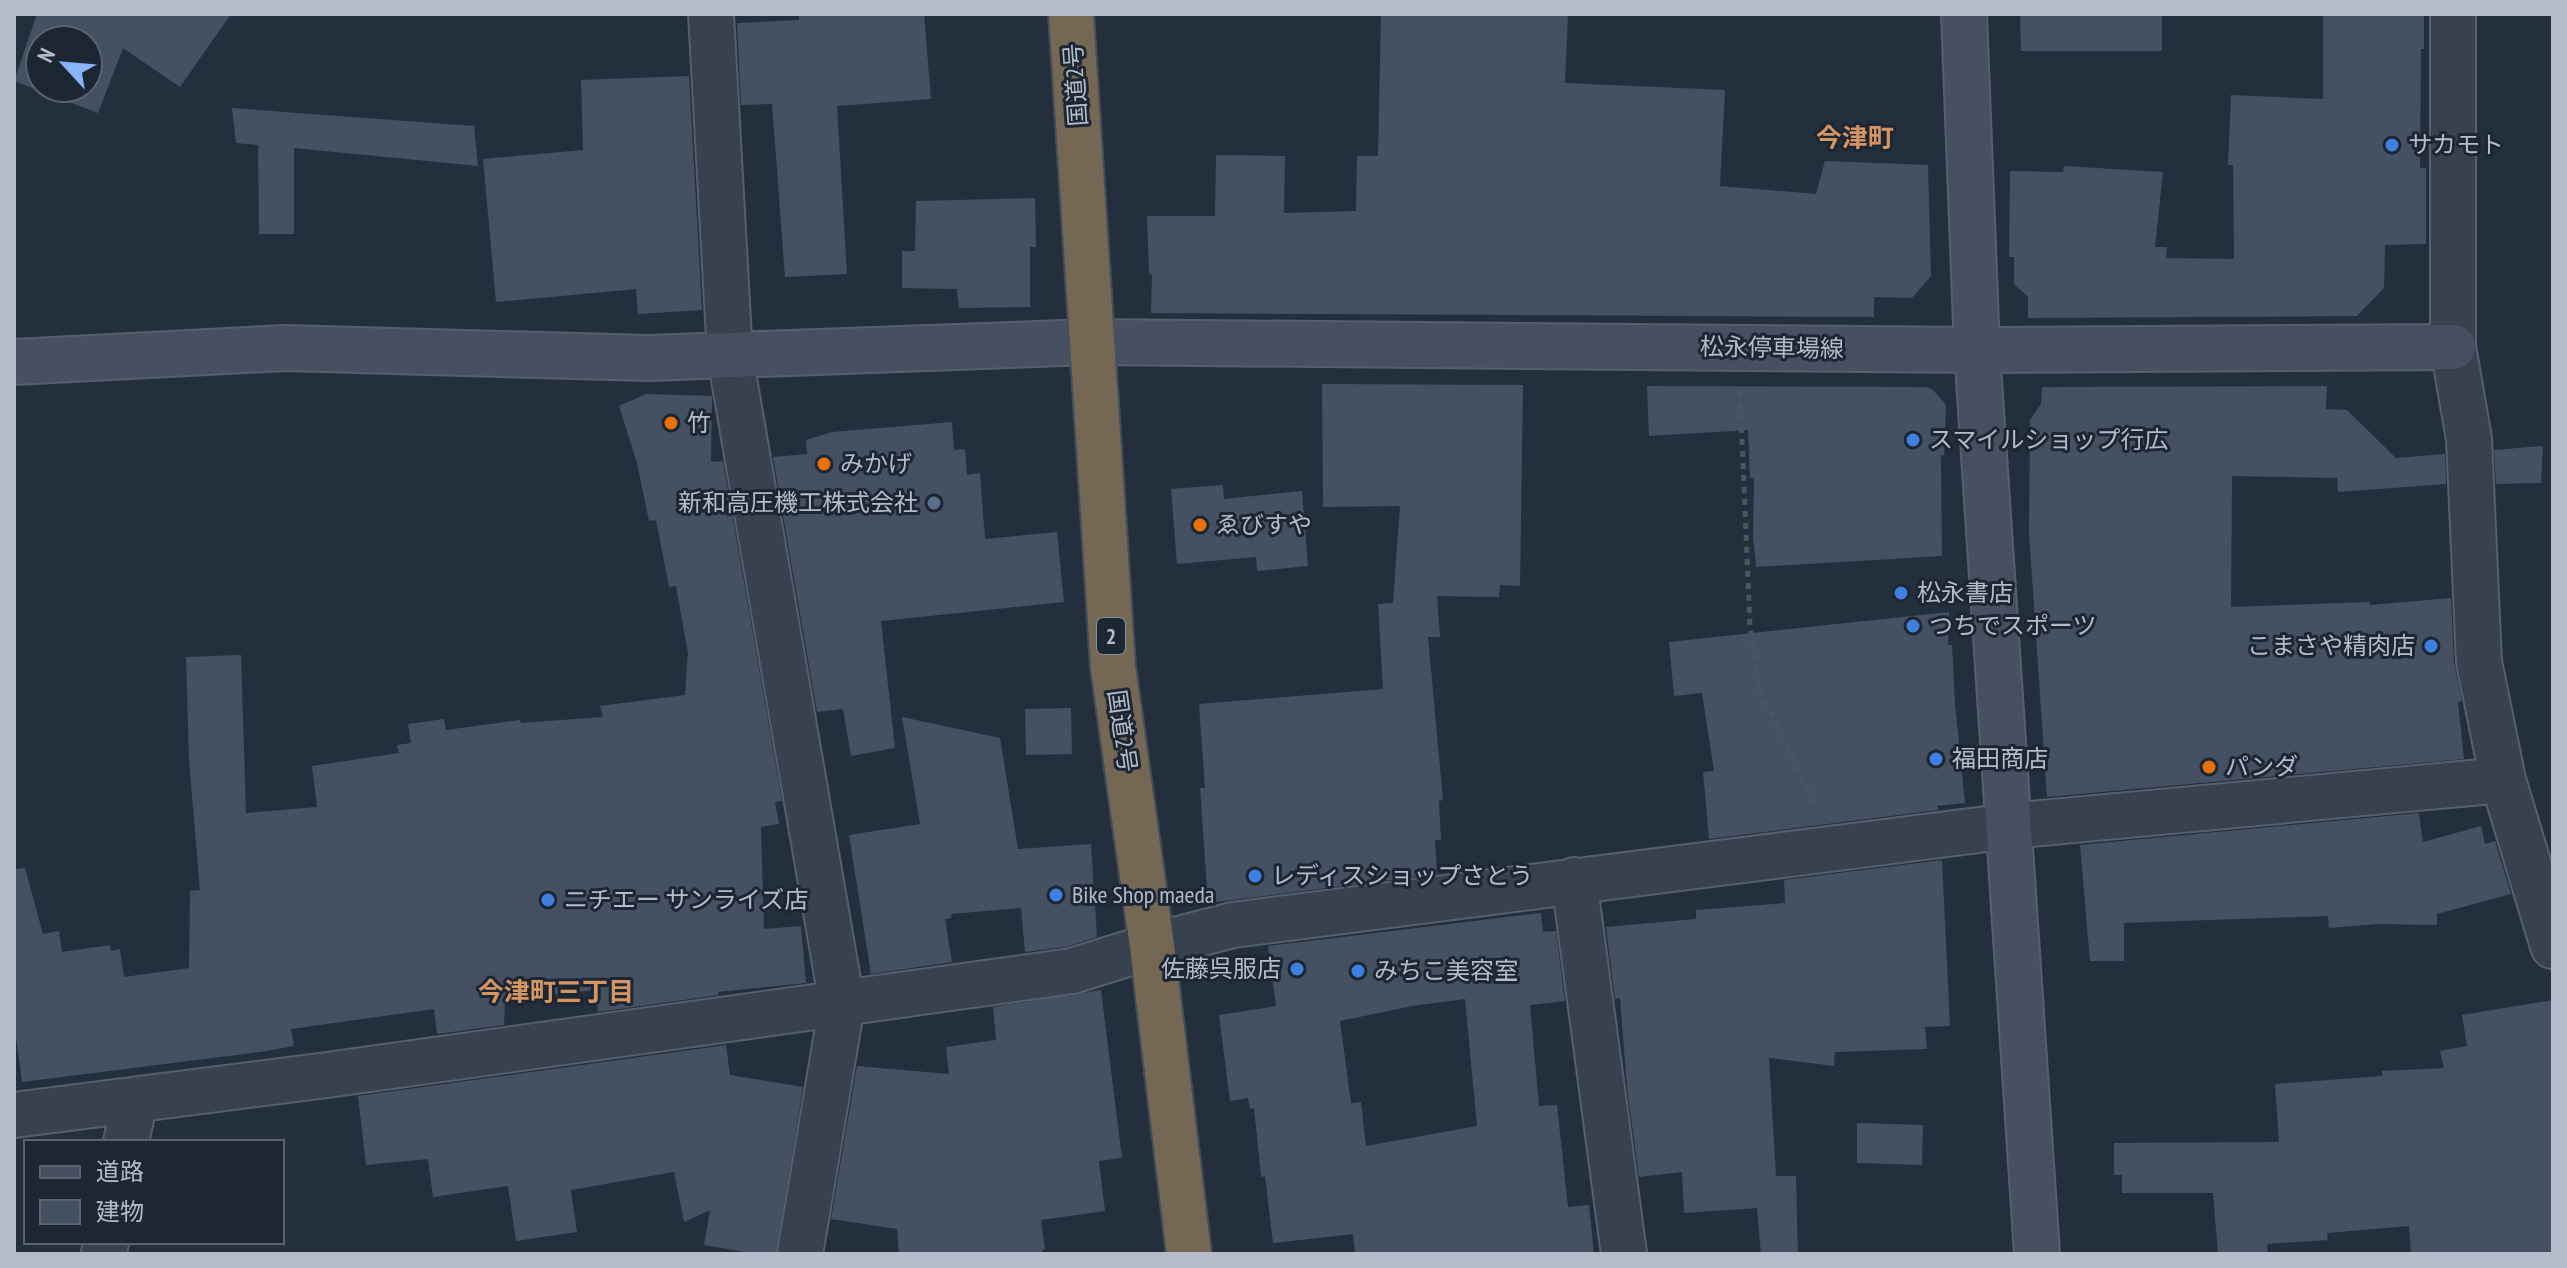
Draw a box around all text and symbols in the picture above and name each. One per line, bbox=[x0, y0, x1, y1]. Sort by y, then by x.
north arrow bbox=[24, 24, 104, 104]
street label: 国道2号 bbox=[1057, 43, 1094, 127]
text: N bbox=[31, 44, 61, 67]
district label: 今津町 bbox=[1816, 121, 1894, 154]
place label: サカモト bbox=[2408, 129, 2504, 160]
marker: サカモト bbox=[2383, 136, 2401, 154]
street label: 松永停車場線 bbox=[1700, 331, 1844, 364]
place label: 竹 bbox=[687, 407, 711, 438]
marker: 竹 bbox=[662, 414, 680, 432]
place label: スマイルショップ行広 bbox=[1929, 424, 2168, 455]
marker: スマイルショップ行広 bbox=[1904, 431, 1922, 449]
place label: みかげ bbox=[840, 448, 912, 479]
marker: みかげ bbox=[815, 455, 833, 473]
place label: 新和高圧機工株式会社 bbox=[678, 487, 918, 518]
marker: 新和高圧機工株式会社 bbox=[925, 494, 943, 512]
place label: ゑびすや bbox=[1216, 509, 1312, 540]
marker: ゑびすや bbox=[1191, 516, 1209, 534]
place label: 松永書店 bbox=[1917, 577, 2013, 608]
marker: 松永書店 bbox=[1892, 584, 1910, 602]
place label: つちでスポーツ bbox=[1929, 610, 2097, 641]
marker: つちでスポーツ bbox=[1904, 617, 1922, 635]
road number: 2 bbox=[1097, 618, 1125, 654]
place label: こまさや精肉店 bbox=[2247, 630, 2415, 661]
marker: こまさや精肉店 bbox=[2422, 637, 2440, 655]
street label: 国道2号 bbox=[1101, 688, 1144, 774]
place label: 福田商店 bbox=[1952, 743, 2048, 774]
marker: 福田商店 bbox=[1927, 750, 1945, 768]
place label: パンダ bbox=[2225, 751, 2298, 782]
marker: パンダ bbox=[2200, 758, 2218, 776]
place label: レディスショップさとう bbox=[1271, 860, 1533, 891]
marker: レディスショップさとう bbox=[1246, 867, 1264, 885]
place label: Bike Shop maeda bbox=[1072, 879, 1214, 910]
place label: ニチエー サンライズ店 bbox=[564, 884, 808, 915]
marker: Bike Shop maeda bbox=[1047, 886, 1065, 904]
marker: ニチエー サンライズ店 bbox=[539, 891, 557, 909]
place label: 佐藤呉服店 bbox=[1161, 953, 1281, 984]
place label: みちこ美容室 bbox=[1374, 955, 1518, 986]
marker: 佐藤呉服店 bbox=[1288, 960, 1306, 978]
marker: みちこ美容室 bbox=[1349, 962, 1367, 980]
district label: 今津町三丁目 bbox=[478, 975, 634, 1008]
legend bbox=[24, 1140, 284, 1244]
text: 道路 bbox=[96, 1156, 144, 1187]
text: 建物 bbox=[96, 1196, 144, 1227]

